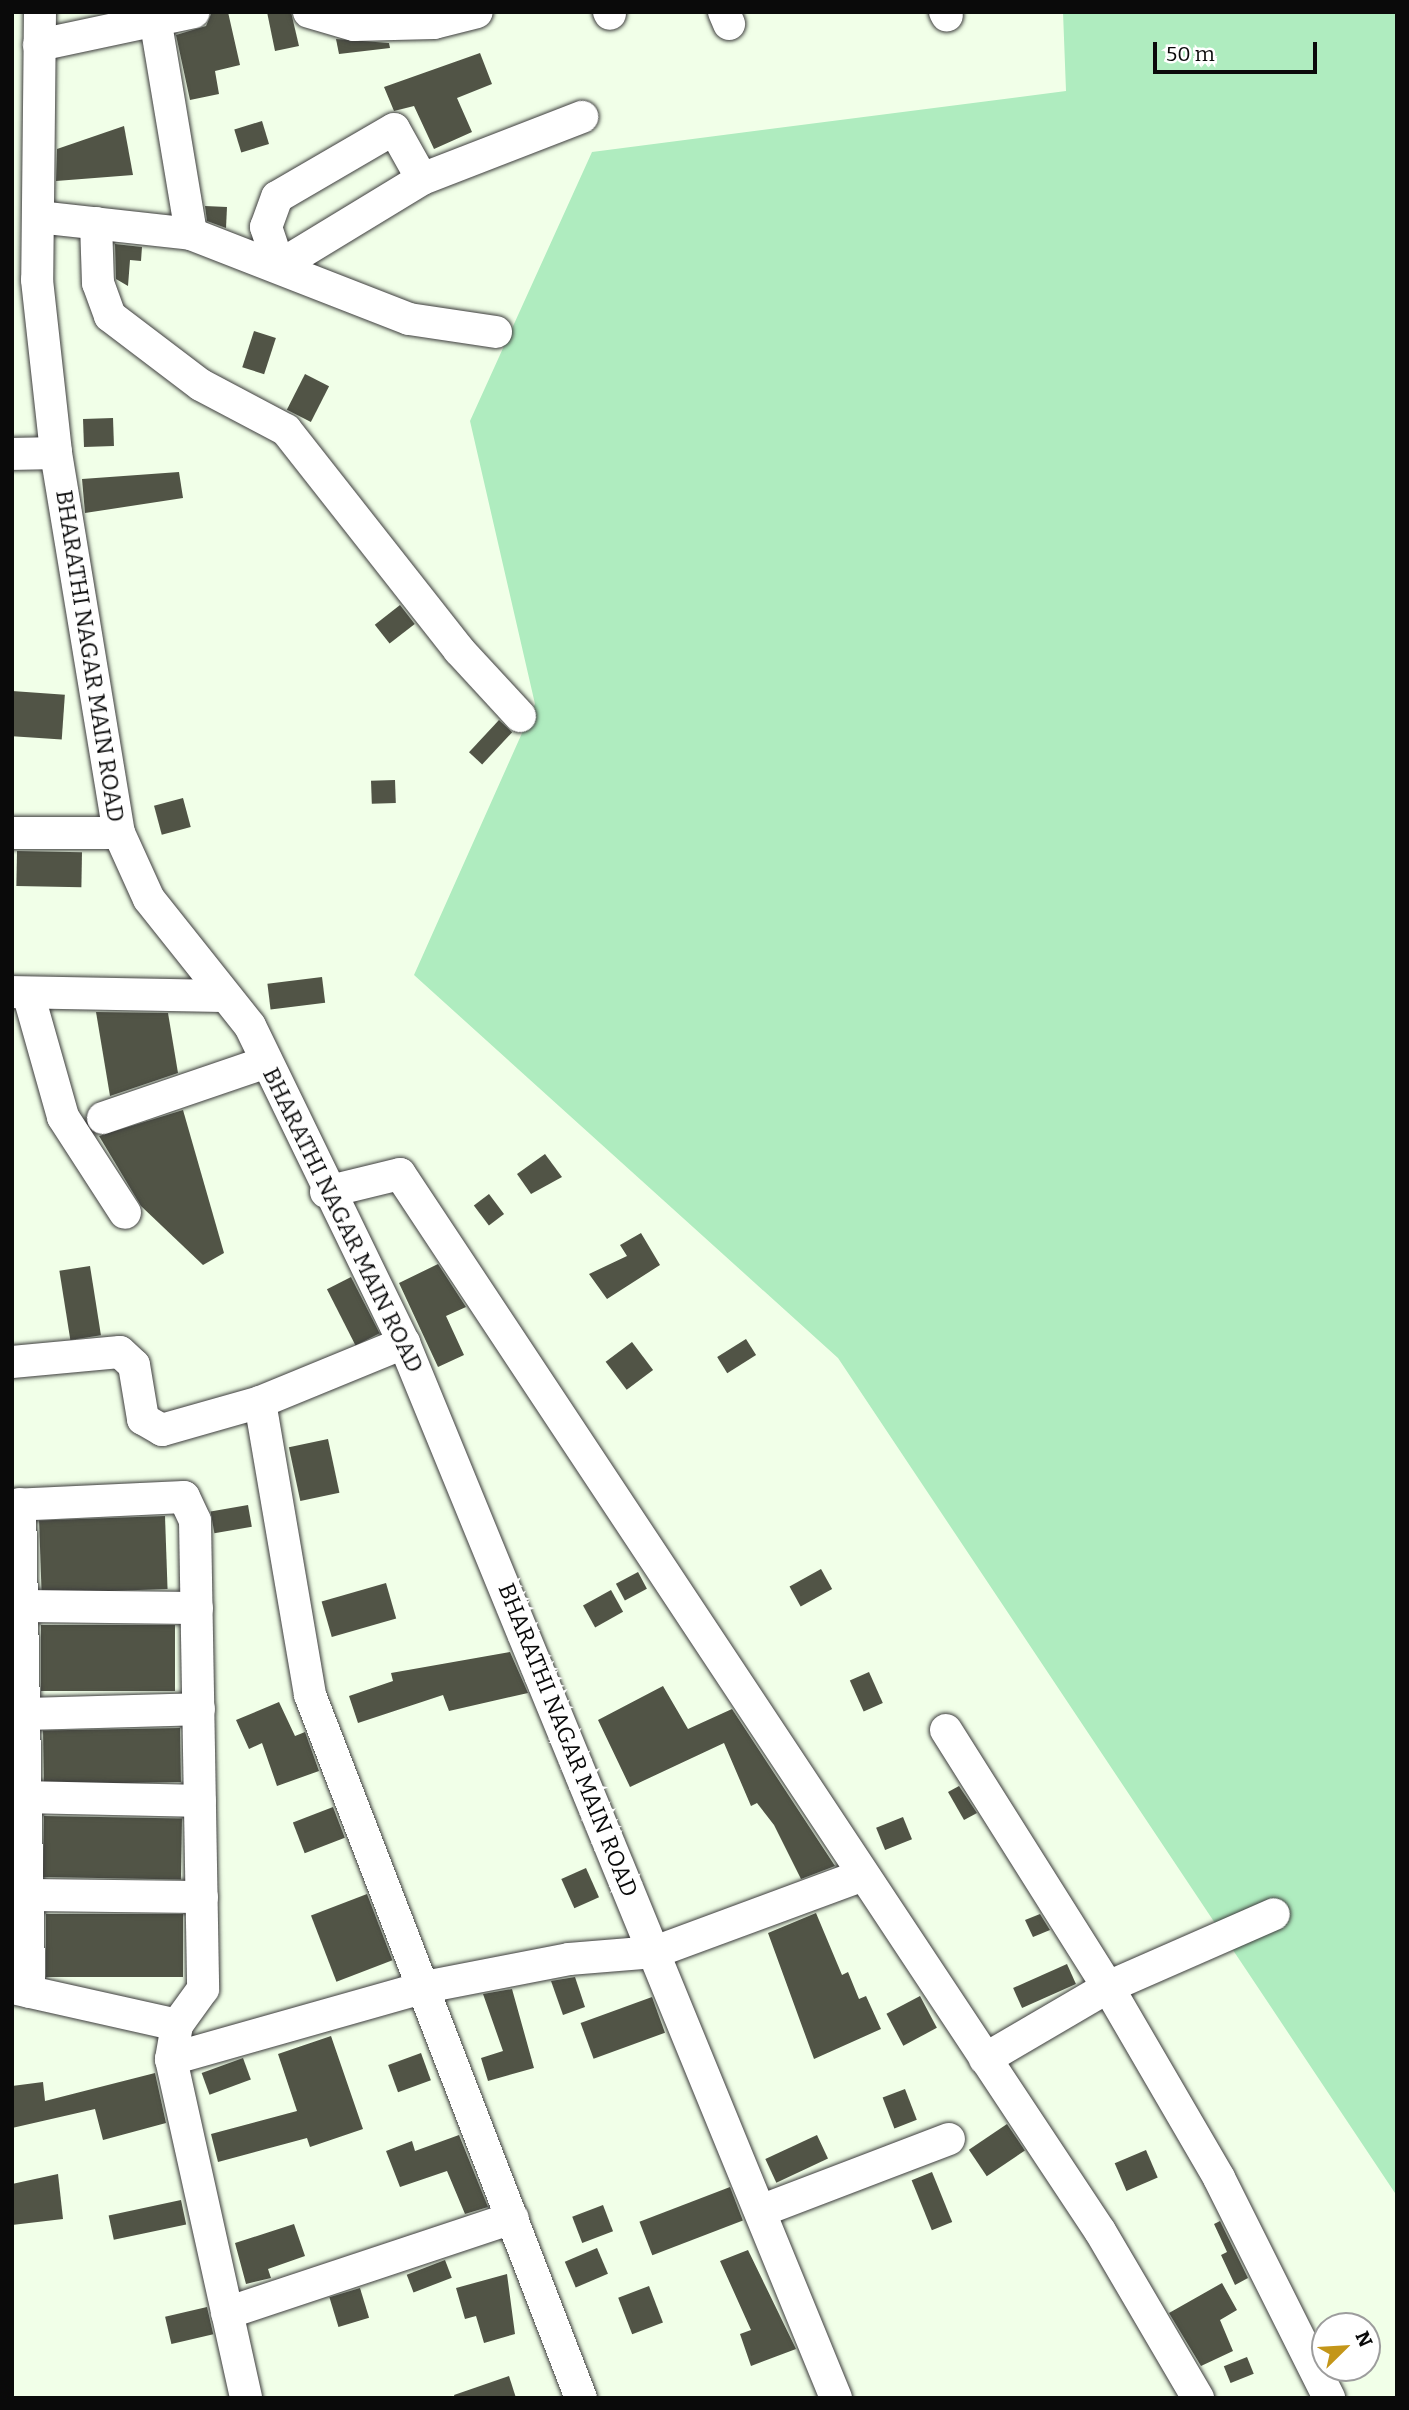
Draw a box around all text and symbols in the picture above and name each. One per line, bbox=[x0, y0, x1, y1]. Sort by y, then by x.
scale bar bbox=[1157, 28, 1322, 72]
text: 50 m bbox=[1166, 41, 1215, 67]
street label: BHARATHI NAGAR MAIN ROAD bbox=[50, 488, 130, 824]
street label: BHARATHI NAGAR MAIN ROAD bbox=[257, 1063, 429, 1377]
street label: BHARATHI NAGAR MAIN ROAD bbox=[492, 1579, 644, 1901]
north arrow bbox=[1311, 2312, 1381, 2382]
text: N bbox=[1350, 2328, 1377, 2350]

